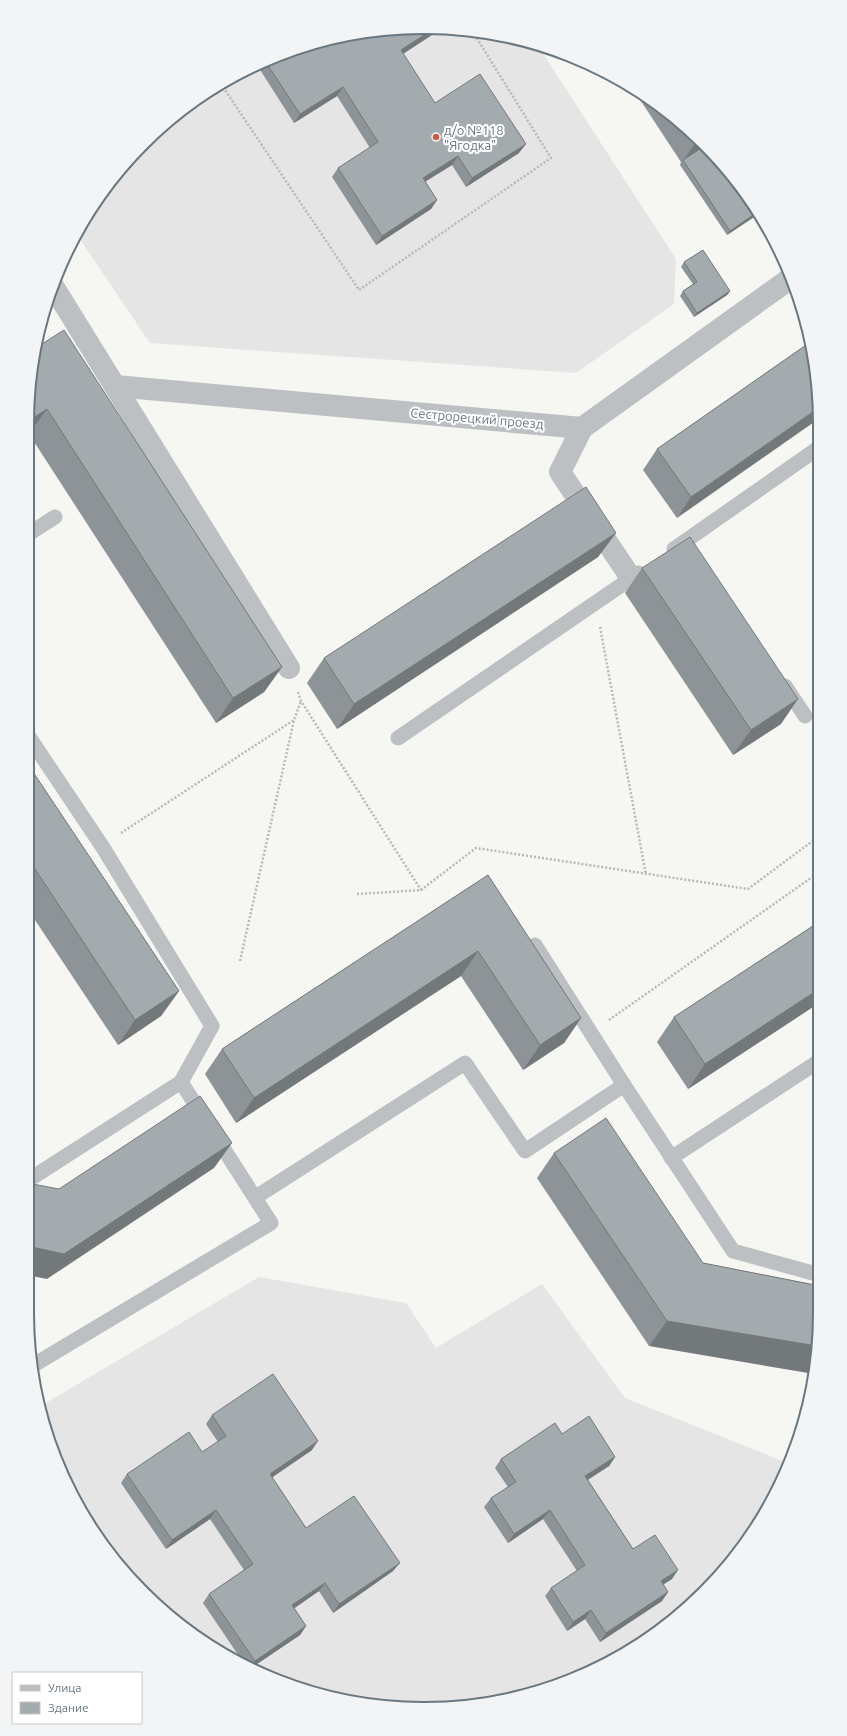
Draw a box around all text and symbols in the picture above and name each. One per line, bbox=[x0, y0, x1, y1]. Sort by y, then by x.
place label: д/о №118 "Ягодка" bbox=[444, 123, 504, 152]
marker: д/о №118 "Ягодка" bbox=[431, 132, 441, 142]
street label: Сестрорецкий проезд bbox=[410, 405, 544, 431]
legend bbox=[12, 1672, 142, 1724]
text: Улица bbox=[48, 1681, 81, 1694]
text: Здание bbox=[48, 1701, 89, 1714]

